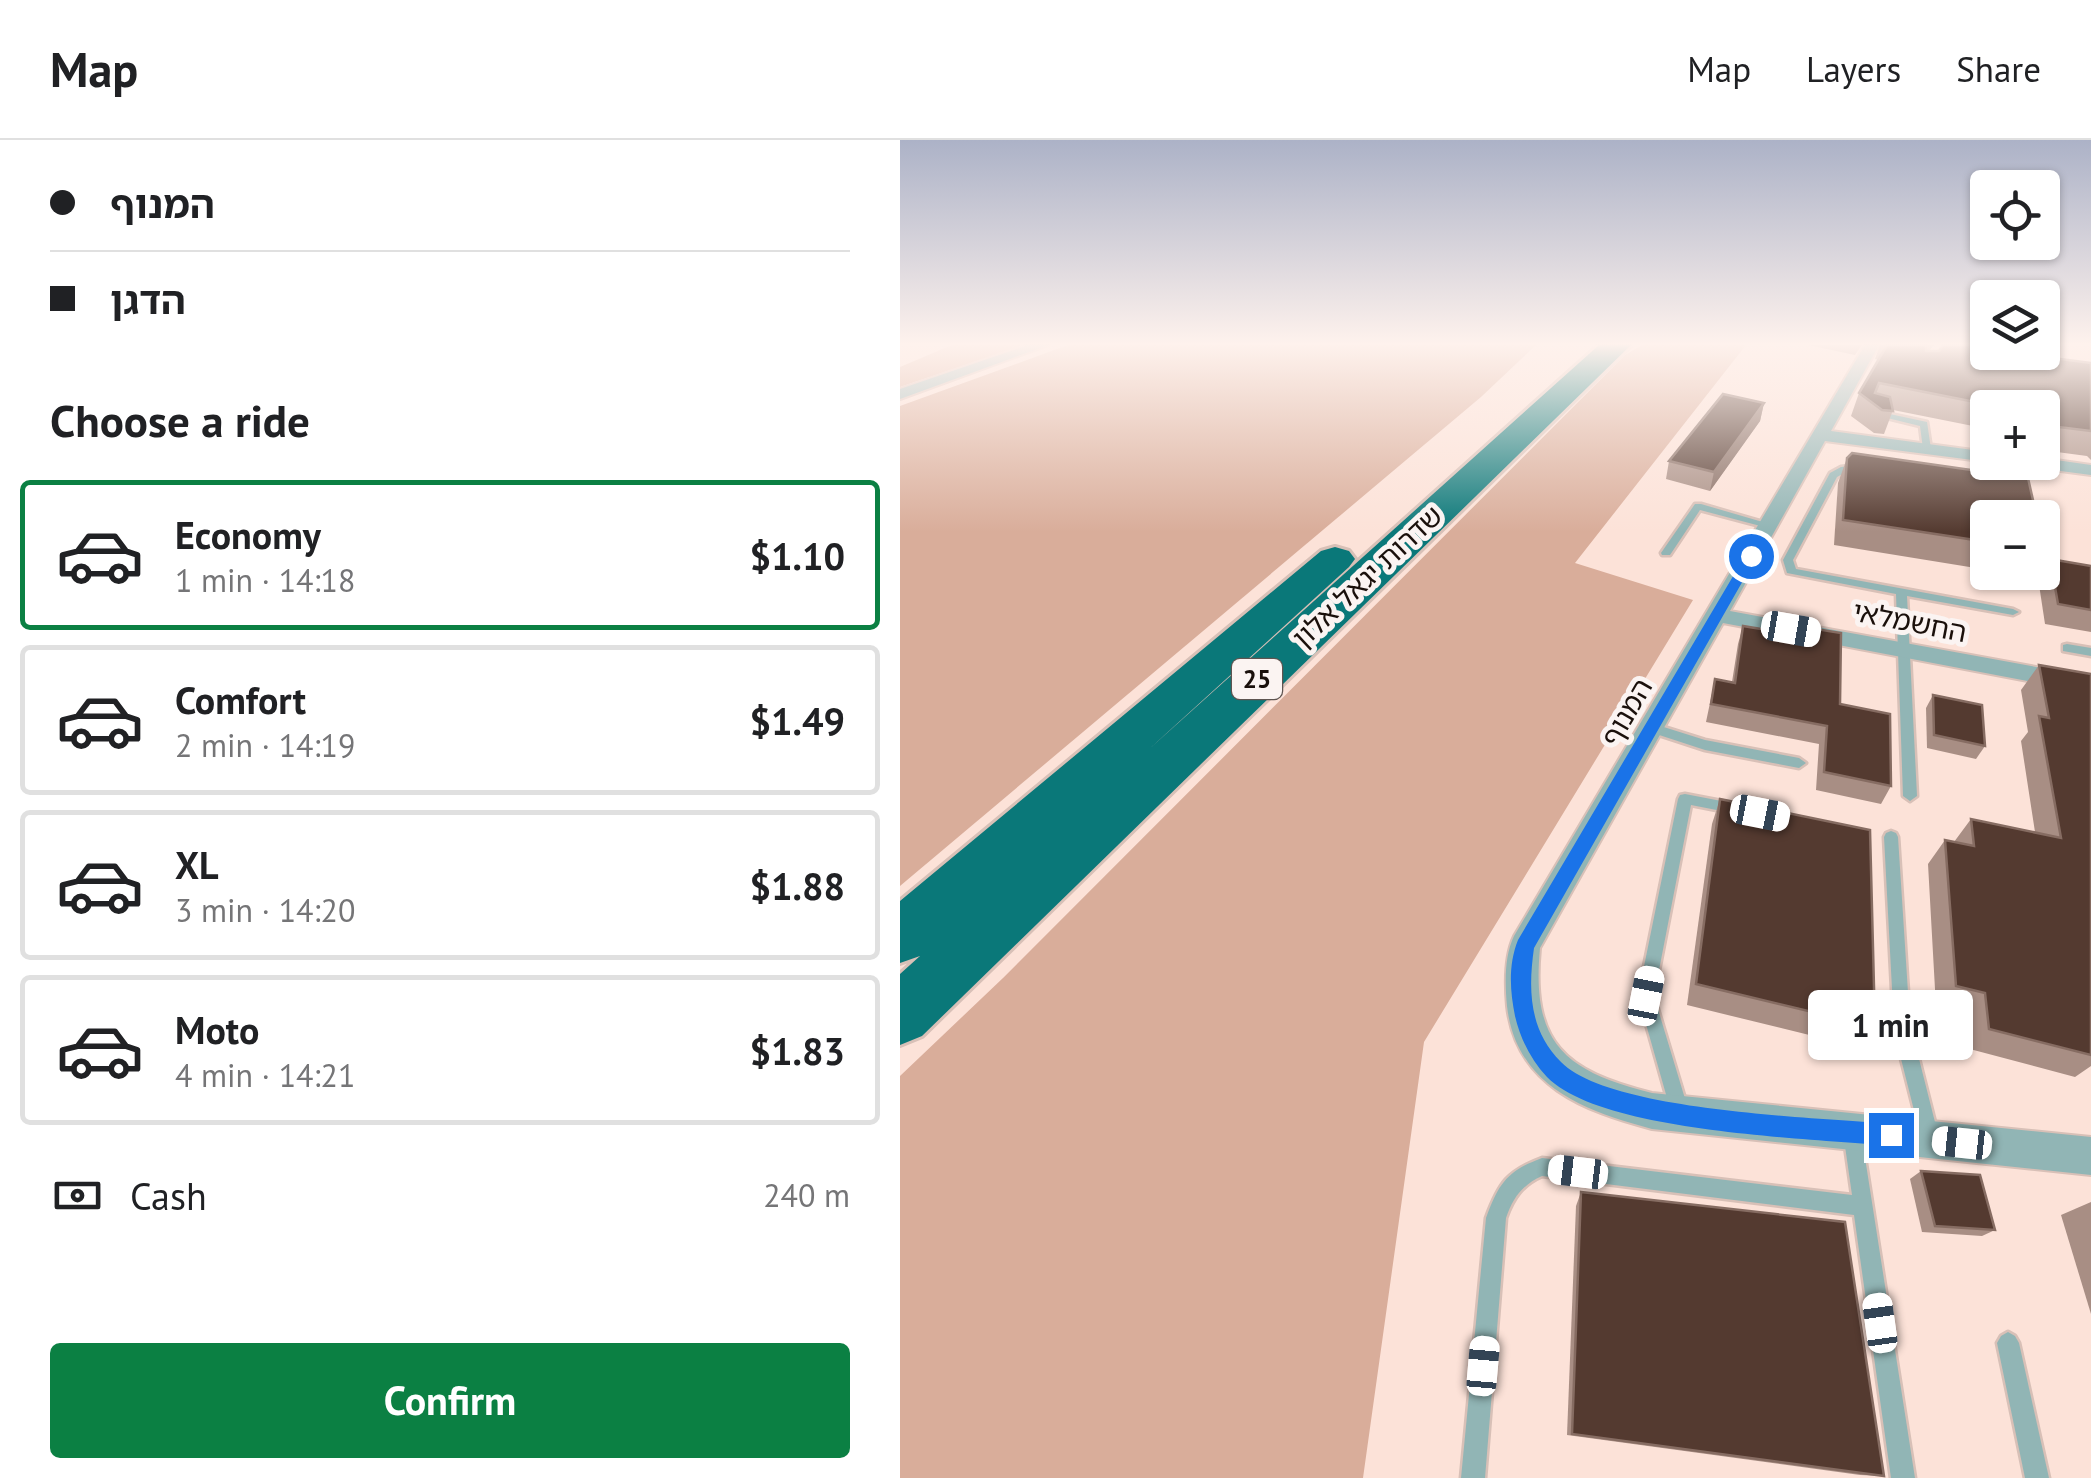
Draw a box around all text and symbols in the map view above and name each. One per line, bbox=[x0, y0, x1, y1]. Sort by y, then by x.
text: Map bbox=[50, 38, 138, 100]
text: Map bbox=[1687, 46, 1751, 92]
text: Layers bbox=[1806, 46, 1901, 92]
text: Share bbox=[1956, 46, 2041, 92]
map controls bbox=[1970, 170, 2060, 590]
button: locate bbox=[1970, 170, 2060, 260]
text: המנוף bbox=[110, 179, 215, 228]
text: הדגן bbox=[110, 275, 186, 324]
button: layers bbox=[1970, 280, 2060, 370]
button: + bbox=[1970, 390, 2060, 480]
text: Choose a ride bbox=[50, 391, 310, 449]
street label: שדרות יגאל אלון bbox=[1284, 497, 1450, 655]
button: − bbox=[1970, 500, 2060, 590]
icon: car bbox=[55, 510, 145, 600]
text: Economy bbox=[175, 510, 321, 559]
text: $1.10 bbox=[749, 531, 845, 580]
route start bbox=[1729, 534, 1774, 579]
text: 1 min · 14:18 bbox=[175, 559, 355, 601]
street label: החשמלאי bbox=[1850, 592, 1970, 650]
car bbox=[1759, 609, 1823, 649]
road number: 25 bbox=[1232, 659, 1282, 699]
street label: המנוף bbox=[1592, 671, 1660, 753]
icon: car bbox=[55, 675, 145, 765]
text: Comfort bbox=[175, 675, 306, 724]
text: $1.49 bbox=[749, 696, 845, 745]
text: 2 min · 14:19 bbox=[175, 724, 355, 766]
car bbox=[1728, 793, 1792, 833]
icon: car bbox=[55, 840, 145, 930]
text: XL bbox=[175, 840, 219, 889]
text: $1.88 bbox=[749, 861, 845, 910]
text: 3 min · 14:20 bbox=[175, 889, 355, 931]
car bbox=[1626, 964, 1666, 1028]
callout: 1 min bbox=[1808, 990, 1974, 1060]
text: 1 min bbox=[1851, 1004, 1930, 1046]
icon: car bbox=[55, 1005, 145, 1095]
text: Moto bbox=[175, 1005, 259, 1054]
text: $1.83 bbox=[749, 1026, 845, 1075]
text: 4 min · 14:21 bbox=[175, 1054, 355, 1096]
route end bbox=[1869, 1113, 1914, 1158]
car bbox=[1931, 1125, 1993, 1161]
car bbox=[1546, 1153, 1610, 1191]
icon: cash bbox=[50, 1168, 105, 1223]
text: Cash bbox=[130, 1171, 207, 1220]
text: 240 m bbox=[763, 1174, 850, 1216]
car bbox=[1861, 1291, 1899, 1355]
car bbox=[1465, 1335, 1501, 1397]
button: Confirm bbox=[50, 1343, 850, 1458]

